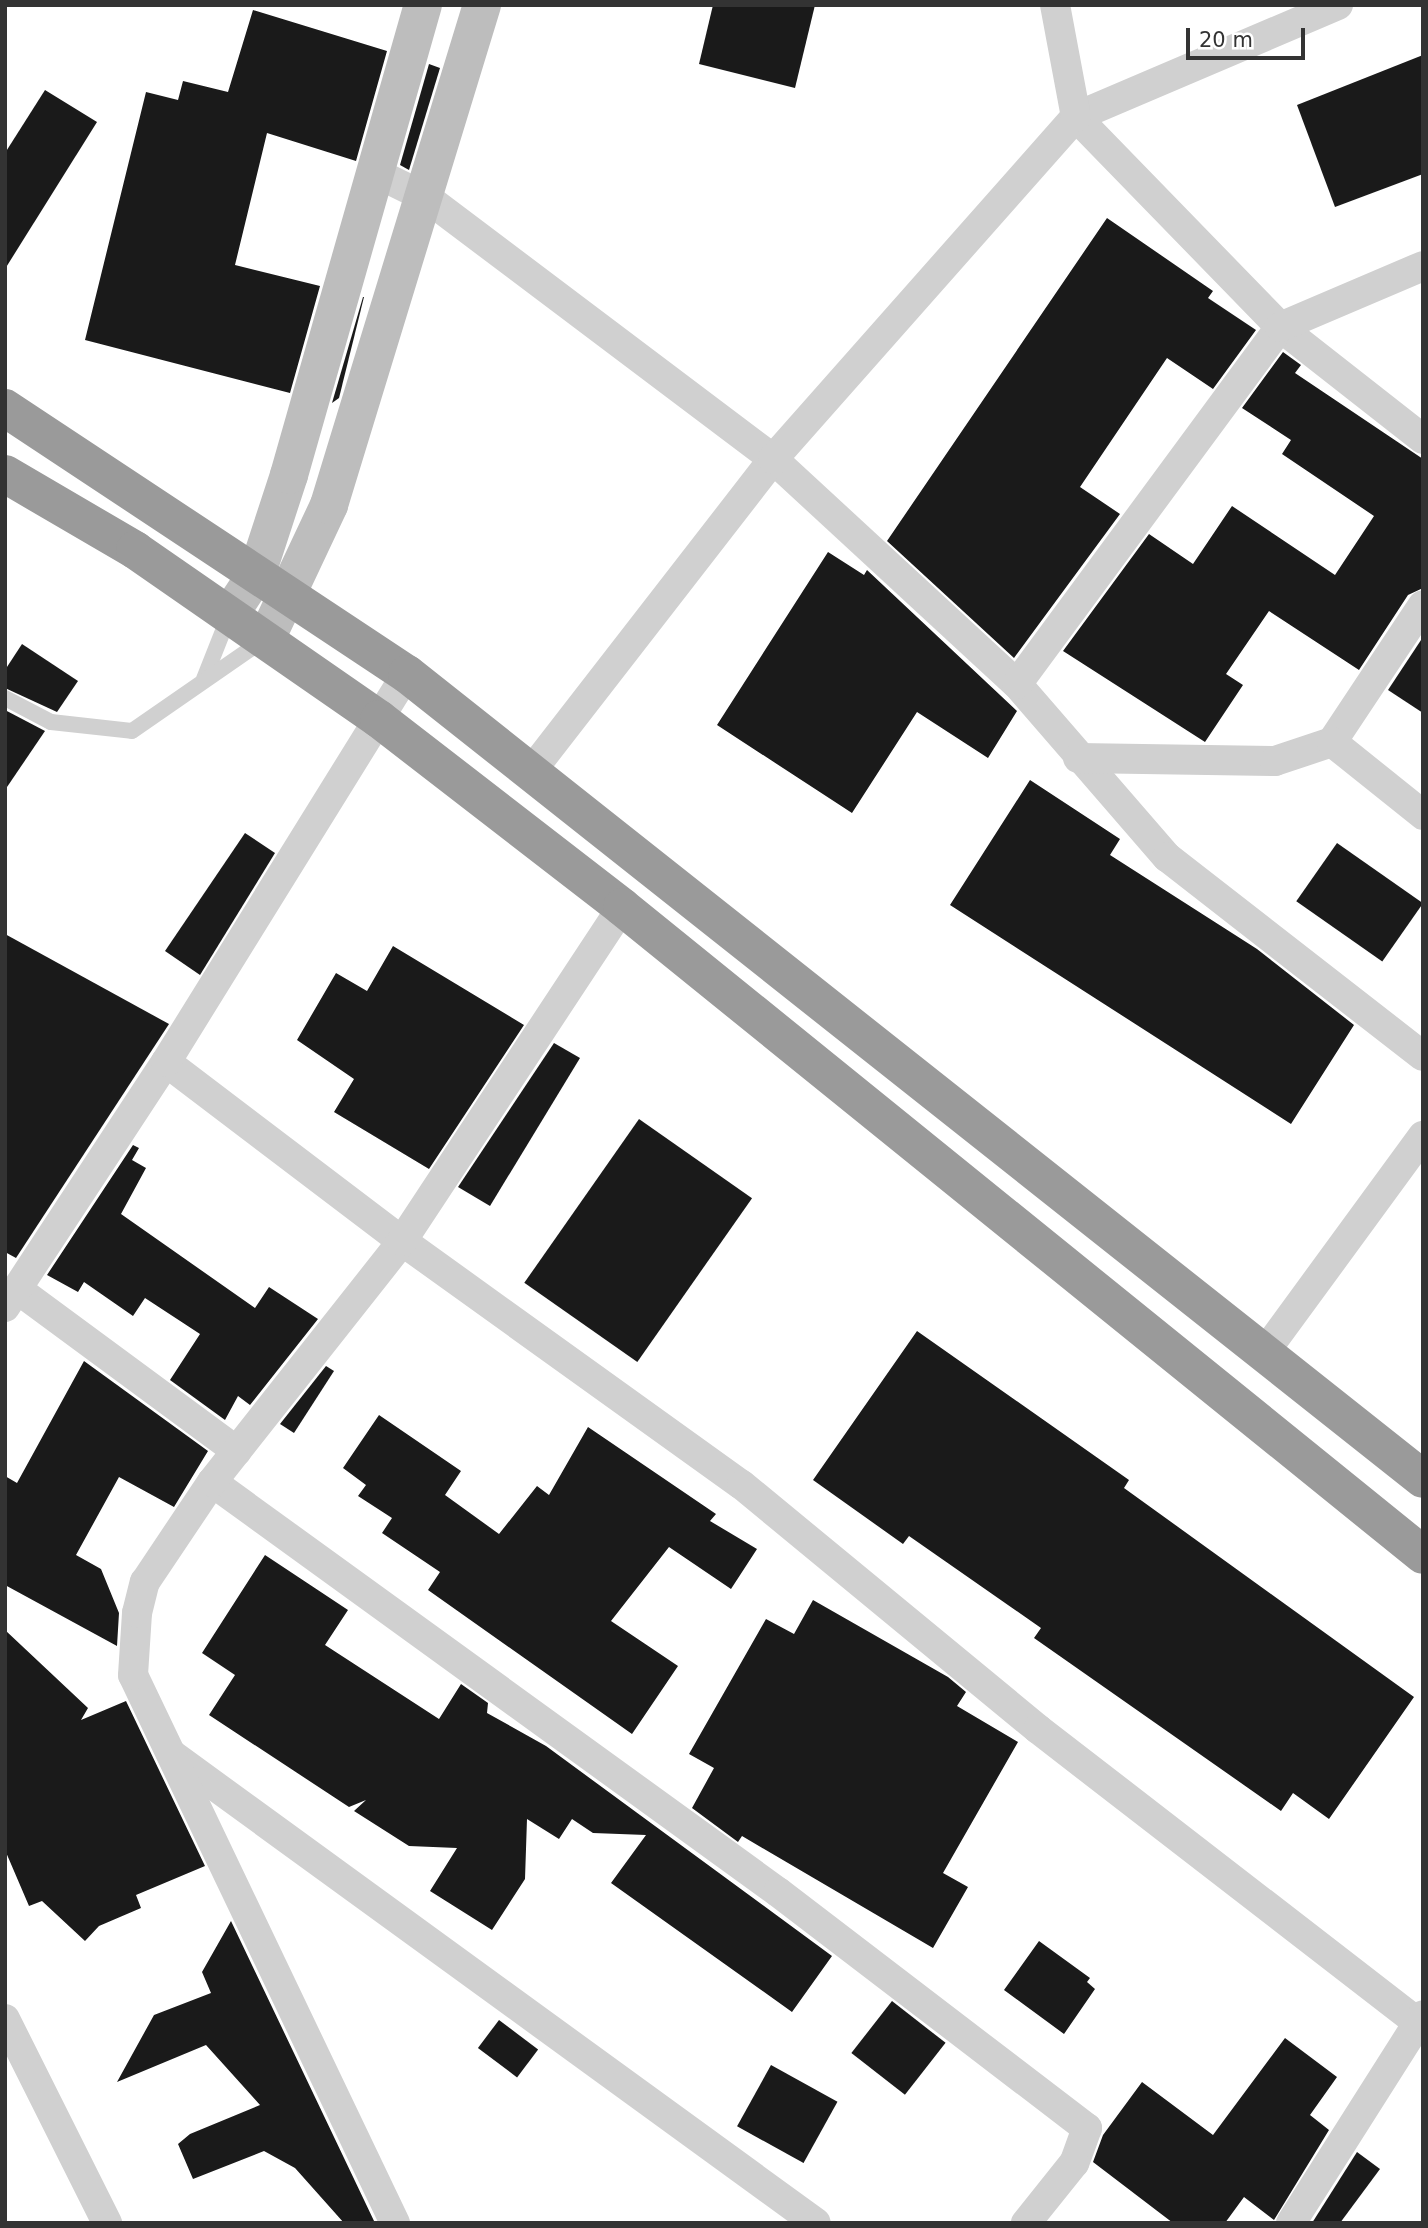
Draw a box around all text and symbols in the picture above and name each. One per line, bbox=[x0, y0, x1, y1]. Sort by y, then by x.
scale bar bbox=[1190, 14, 1309, 58]
text: 20 m bbox=[1199, 28, 1253, 52]

